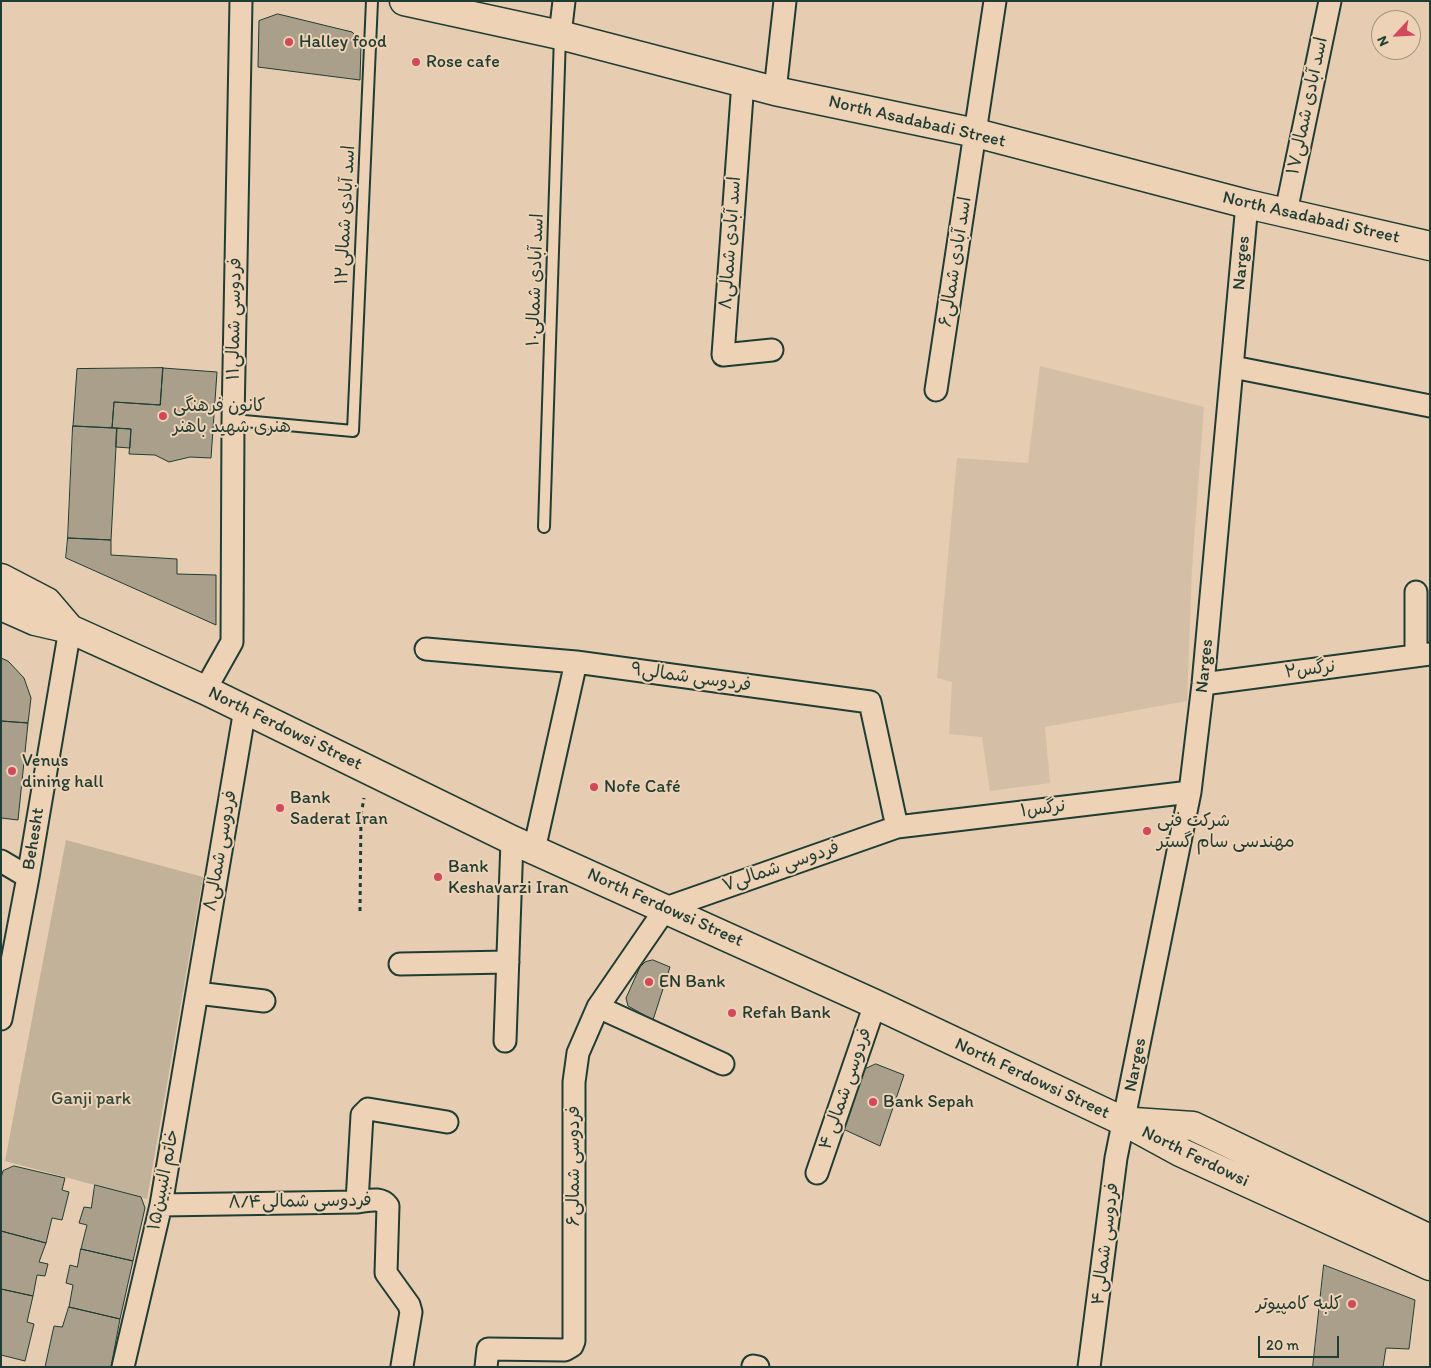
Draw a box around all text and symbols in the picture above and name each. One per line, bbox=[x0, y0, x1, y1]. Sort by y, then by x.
north arrow bbox=[1371, 10, 1421, 60]
place label: Halley food bbox=[299, 31, 387, 53]
text: N bbox=[1373, 33, 1393, 49]
street label: اسد آبادی شمالی۱۷ bbox=[1283, 35, 1333, 177]
marker: Halley food bbox=[283, 36, 295, 48]
place label: Rose cafe bbox=[426, 51, 500, 73]
marker: Rose cafe bbox=[410, 56, 422, 68]
street label: North Asadabadi Street bbox=[826, 91, 1008, 153]
street label: اسد آبادی شمالی۱۲ bbox=[332, 145, 360, 285]
street label: اسد آبادی شمالی۸ bbox=[716, 176, 746, 310]
street label: North Asadabadi Street bbox=[1220, 187, 1402, 249]
street label: اسد آبادی شمالی۶ bbox=[935, 195, 977, 329]
street label: اسد آبادی شمالی۱۰ bbox=[523, 213, 549, 347]
street label: Narges bbox=[1229, 235, 1255, 291]
street label: فردوسی شمالی۱۱ bbox=[223, 257, 247, 381]
place label: کانون فرهنگی هنری شهید باهنر bbox=[173, 395, 291, 438]
marker: کانون فرهنگی هنری شهید باهنر bbox=[157, 410, 169, 422]
street label: Narges bbox=[1191, 638, 1219, 694]
street label: نرگس۲ bbox=[1283, 656, 1337, 684]
street label: فردوسی شمالی۹ bbox=[629, 659, 753, 697]
street label: North Ferdowsi Street bbox=[205, 682, 365, 776]
place label: Venus dining hall bbox=[22, 750, 103, 792]
marker: Venus dining hall bbox=[6, 765, 18, 777]
place label: Nofe Café bbox=[604, 776, 680, 798]
marker: Nofe Café bbox=[588, 781, 600, 793]
place label: Bank Saderat Iran bbox=[290, 787, 388, 830]
street label: فردوسی شمالی۸ bbox=[200, 789, 242, 913]
street label: نرگس۱ bbox=[1019, 796, 1067, 822]
marker: Bank Saderat Iran bbox=[274, 802, 286, 814]
street label: Behesht bbox=[18, 806, 50, 872]
place label: شرکت فنی مهندسی سام گستر bbox=[1157, 810, 1295, 852]
marker: شرکت فنی مهندسی سام گستر bbox=[1141, 825, 1153, 837]
street label: فردوسی شمالی۷ bbox=[720, 837, 842, 897]
place label: Bank Keshavarzi Iran bbox=[448, 856, 569, 899]
street label: North Ferdowsi Street bbox=[584, 864, 746, 952]
marker: Bank Keshavarzi Iran bbox=[432, 871, 444, 883]
place label: EN Bank bbox=[659, 971, 725, 993]
marker: EN Bank bbox=[643, 976, 655, 988]
place label: Refah Bank bbox=[742, 1002, 831, 1024]
marker: Refah Bank bbox=[726, 1007, 738, 1019]
street label: فردوسی شمالی ۴ bbox=[815, 1025, 877, 1153]
street label: North Ferdowsi Street bbox=[951, 1034, 1113, 1124]
street label: Narges bbox=[1120, 1036, 1152, 1094]
park label: Ganji park bbox=[51, 1088, 131, 1110]
place label: Bank Sepah bbox=[883, 1091, 974, 1113]
marker: Bank Sepah bbox=[867, 1096, 879, 1108]
street label: فردوسی شمالی۶ bbox=[563, 1106, 585, 1226]
street label: North Ferdowsi bbox=[1138, 1122, 1252, 1192]
street label: خاتم النببین۱۵ bbox=[144, 1128, 184, 1232]
street label: فردوسی شمالی۴ bbox=[1088, 1181, 1124, 1307]
street label: فردوسی شمالی۸/۴ bbox=[228, 1190, 372, 1214]
place label: کلبه کامپیوتر bbox=[1256, 1293, 1342, 1315]
marker: کلبه کامپیوتر bbox=[1346, 1298, 1358, 1310]
scale bar bbox=[1261, 1326, 1342, 1358]
text: 20 m bbox=[1266, 1336, 1299, 1354]

